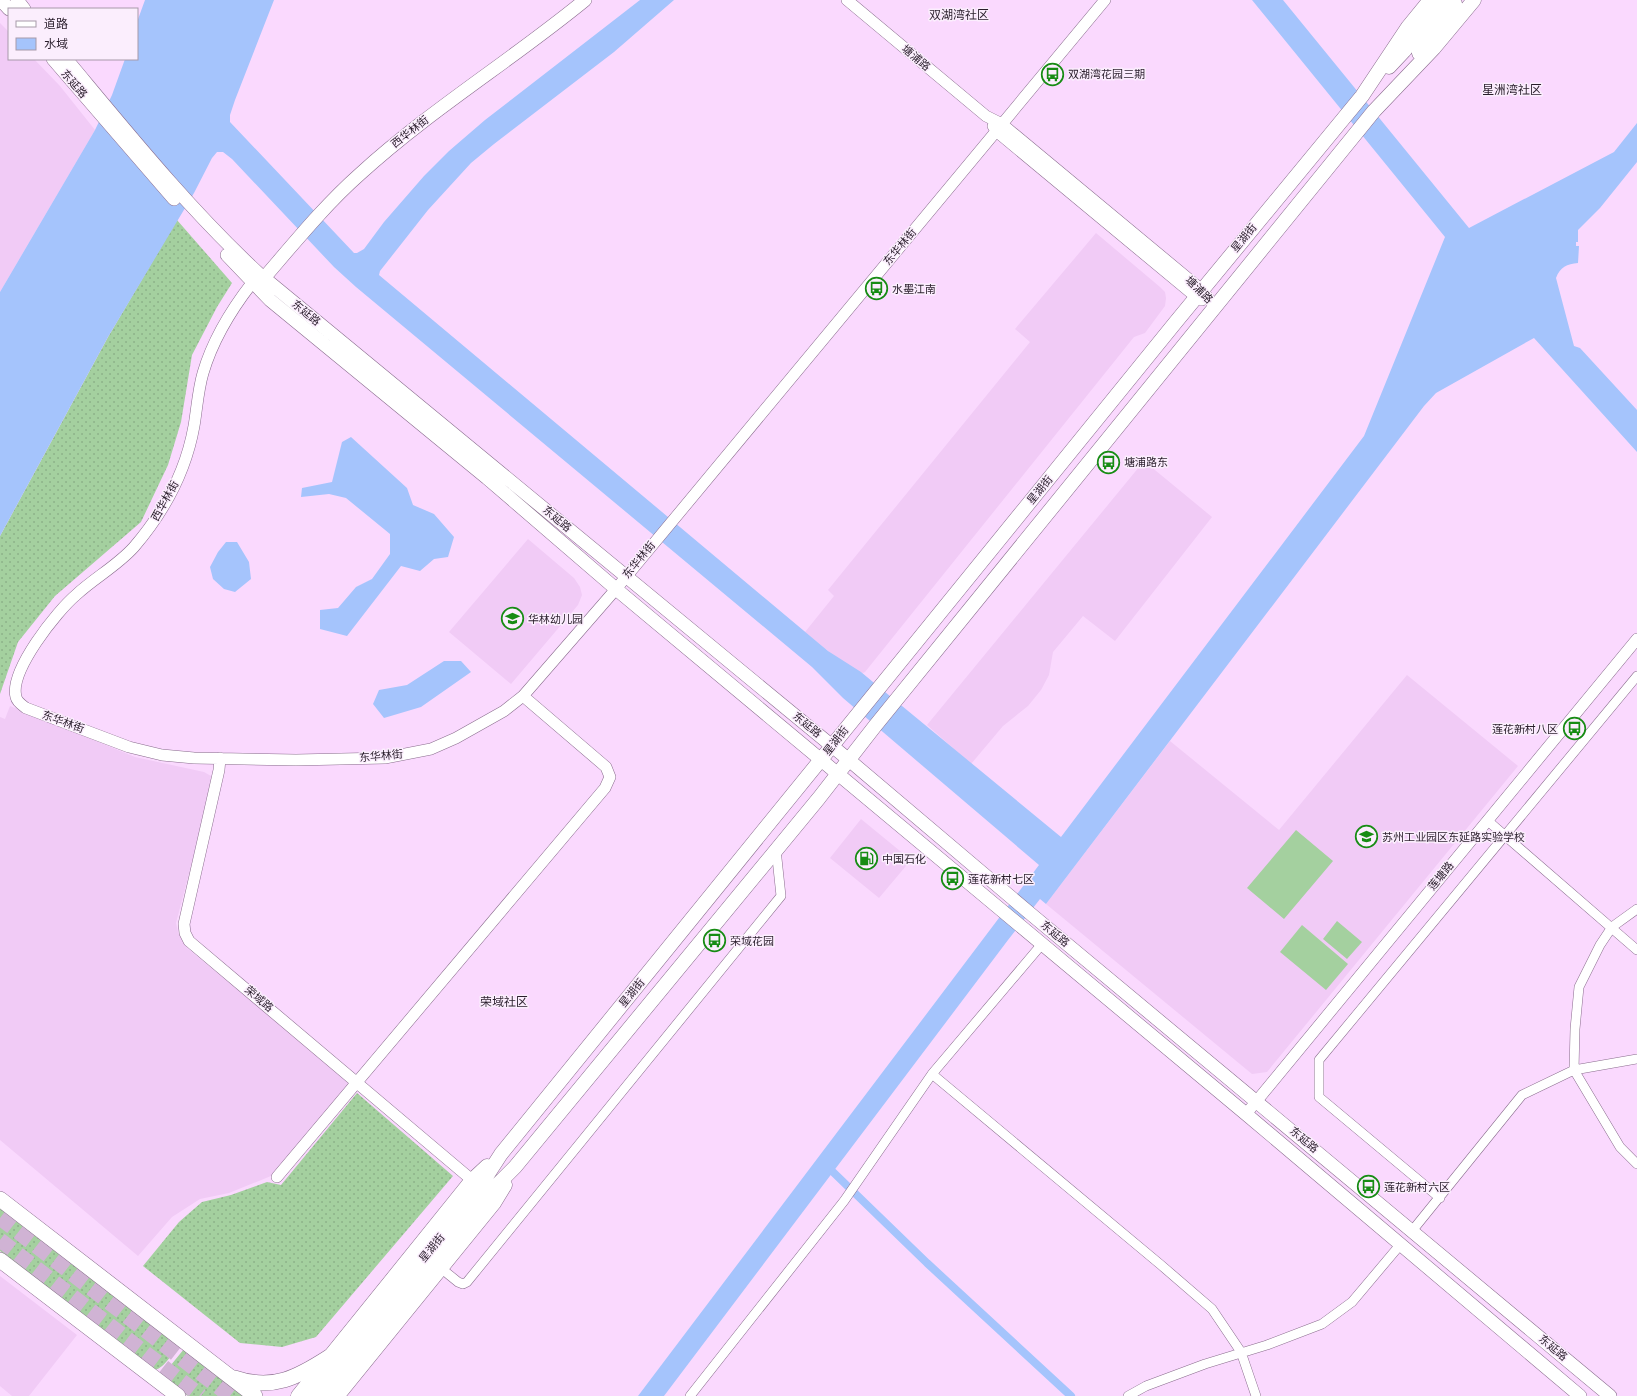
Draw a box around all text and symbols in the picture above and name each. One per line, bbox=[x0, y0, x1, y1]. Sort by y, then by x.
legend bbox=[8, 8, 138, 60]
district label: 双湖湾社区 bbox=[929, 8, 989, 22]
text: 道路 bbox=[44, 17, 68, 31]
text: 水域 bbox=[44, 37, 68, 51]
street label: 塘浦路 bbox=[899, 42, 933, 74]
bus stop icon: 双湖湾花园三期 bbox=[1040, 61, 1066, 87]
street label: 东延路 bbox=[58, 67, 90, 101]
place label: 双湖湾花园三期 bbox=[1068, 68, 1145, 81]
district label: 星洲湾社区 bbox=[1482, 83, 1542, 97]
street label: 西华林街 bbox=[389, 113, 431, 151]
street label: 星湖街 bbox=[1229, 221, 1259, 255]
street label: 东华林街 bbox=[881, 226, 919, 268]
street label: 塘浦路 bbox=[1183, 274, 1215, 306]
bus stop icon: 水墨江南 bbox=[864, 276, 890, 302]
place label: 水墨江南 bbox=[892, 283, 936, 296]
street label: 东延路 bbox=[289, 298, 323, 328]
bus stop icon: 塘浦路东 bbox=[1095, 449, 1121, 475]
place label: 塘浦路东 bbox=[1124, 456, 1168, 469]
street label: 星湖街 bbox=[1025, 473, 1055, 507]
street label: 西华林街 bbox=[149, 479, 181, 523]
street label: 东延路 bbox=[540, 503, 574, 535]
street label: 东华林街 bbox=[620, 539, 658, 581]
school or university icon: 华林幼儿园 bbox=[500, 606, 526, 632]
place label: 华林幼儿园 bbox=[528, 613, 583, 626]
street label: 东华林街 bbox=[40, 708, 86, 736]
street label: 东延路 bbox=[790, 710, 824, 740]
bus stop icon: 莲花新村八区 bbox=[1561, 716, 1587, 742]
place label: 莲花新村八区 bbox=[1492, 723, 1558, 736]
street label: 星湖街 bbox=[821, 724, 851, 758]
street label: 东华林街 bbox=[359, 748, 403, 764]
school or university icon: 苏州工业园区东延路实验学校 bbox=[1353, 824, 1379, 850]
place label: 苏州工业园区东延路实验学校 bbox=[1382, 831, 1525, 844]
fuel station icon: 中国石化 bbox=[854, 846, 880, 872]
place label: 中国石化 bbox=[882, 853, 926, 866]
street label: 莲塘路 bbox=[1426, 859, 1456, 893]
bus stop icon: 莲花新村七区 bbox=[939, 866, 965, 892]
place label: 莲花新村七区 bbox=[968, 873, 1034, 886]
street label: 东延路 bbox=[1038, 918, 1072, 950]
bus stop icon: 荣域花园 bbox=[701, 928, 727, 954]
place label: 荣域花园 bbox=[730, 935, 774, 948]
street label: 星湖街 bbox=[617, 976, 647, 1010]
street label: 荣域路 bbox=[242, 983, 276, 1015]
district label: 荣域社区 bbox=[480, 995, 528, 1009]
street label: 东延路 bbox=[1287, 1124, 1321, 1156]
bus stop icon: 莲花新村六区 bbox=[1356, 1174, 1382, 1200]
place label: 莲花新村六区 bbox=[1384, 1181, 1450, 1194]
street label: 星湖街 bbox=[417, 1231, 447, 1265]
street label: 东延路 bbox=[1536, 1332, 1570, 1364]

